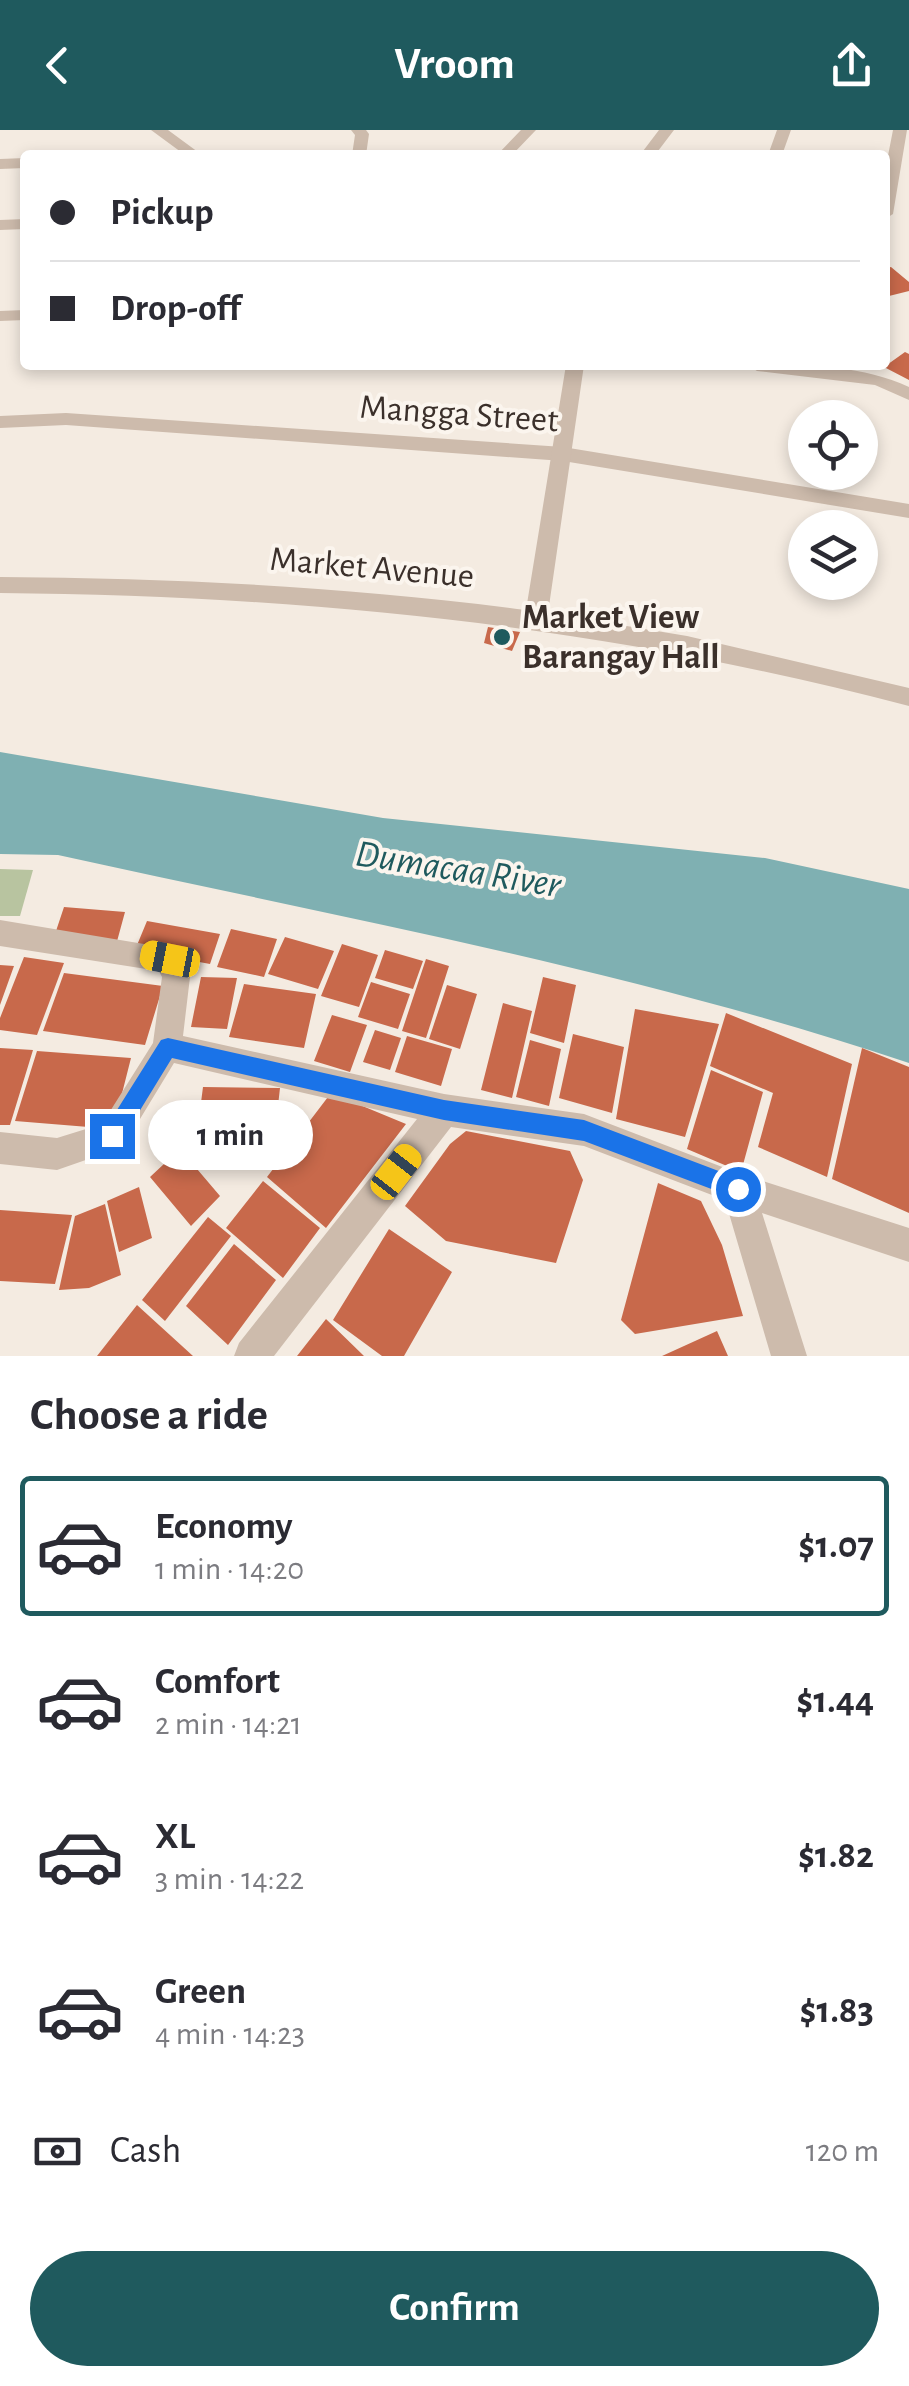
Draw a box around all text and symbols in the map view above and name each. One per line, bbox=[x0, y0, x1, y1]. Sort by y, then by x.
icon: back bbox=[30, 38, 85, 93]
icon: share bbox=[824, 38, 879, 93]
text: Vroom bbox=[394, 42, 515, 87]
text: Pickup bbox=[110, 194, 214, 232]
text: Drop-off bbox=[110, 290, 241, 328]
street label: Mangga Street bbox=[358, 390, 560, 438]
map controls bbox=[788, 400, 878, 600]
button: locate bbox=[788, 400, 878, 490]
button: layers bbox=[788, 510, 878, 600]
street label: Market Avenue bbox=[268, 542, 476, 594]
place label: Market View Barangay Hall bbox=[522, 600, 720, 675]
marker: Market View Barangay Hall bbox=[491, 626, 513, 648]
water label: Dumacaa River bbox=[353, 835, 565, 905]
car bbox=[138, 939, 202, 979]
callout: 1 min bbox=[147, 1101, 312, 1171]
route end bbox=[90, 1114, 135, 1159]
text: 1 min bbox=[197, 1119, 264, 1151]
car bbox=[366, 1139, 426, 1205]
route start bbox=[716, 1167, 761, 1212]
text: Choose a ride bbox=[30, 1393, 268, 1438]
icon: car bbox=[35, 1501, 125, 1591]
text: Economy bbox=[155, 1508, 293, 1546]
text: $1.07 bbox=[798, 1527, 874, 1565]
text: 1 min · 14:20 bbox=[155, 1553, 304, 1585]
icon: car bbox=[35, 1656, 125, 1746]
text: Comfort bbox=[155, 1663, 280, 1701]
text: $1.44 bbox=[796, 1682, 874, 1720]
text: 2 min · 14:21 bbox=[155, 1708, 302, 1740]
icon: car bbox=[35, 1811, 125, 1901]
text: XL bbox=[155, 1818, 195, 1856]
text: $1.82 bbox=[798, 1837, 874, 1875]
text: 3 min · 14:22 bbox=[155, 1863, 304, 1895]
icon: car bbox=[35, 1966, 125, 2056]
text: Green bbox=[155, 1973, 246, 2011]
text: $1.83 bbox=[799, 1992, 874, 2030]
text: 4 min · 14:23 bbox=[155, 2018, 305, 2050]
icon: cash bbox=[30, 2124, 85, 2179]
text: Cash bbox=[110, 2132, 181, 2170]
text: 120 m bbox=[806, 2135, 879, 2167]
button: Confirm bbox=[30, 2251, 879, 2366]

